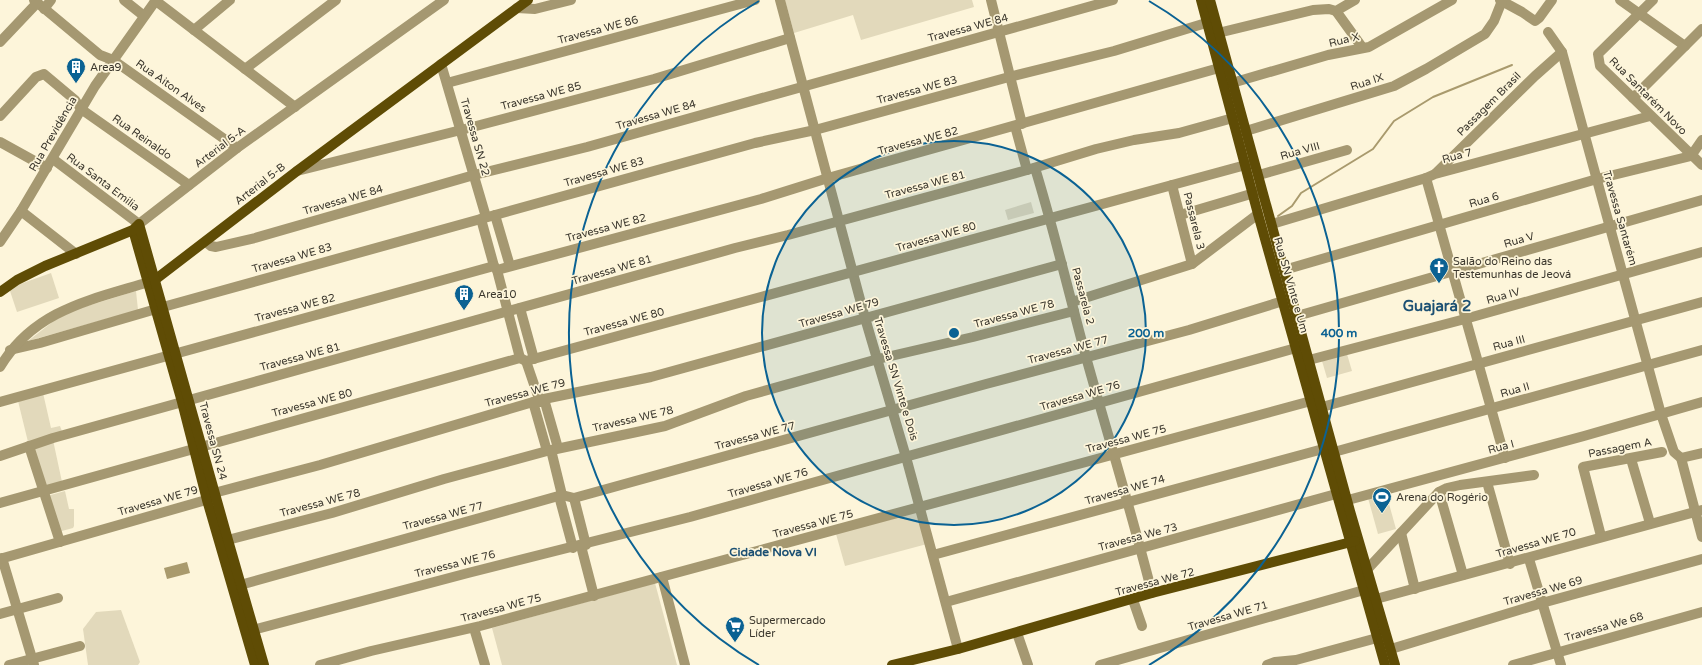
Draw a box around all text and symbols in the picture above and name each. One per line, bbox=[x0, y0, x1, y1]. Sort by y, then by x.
street label: Travessa WE 84 bbox=[926, 11, 1010, 45]
street label: Travessa WE 86 bbox=[556, 13, 640, 47]
street label: Rua X bbox=[1327, 30, 1361, 50]
street label: Rua Santarém Novo bbox=[1606, 54, 1690, 138]
building icon: Area9 bbox=[65, 56, 87, 84]
street label: Rua Aiton Alves bbox=[133, 57, 209, 115]
place label: Area9 bbox=[90, 61, 122, 74]
street label: Passagem Brasil bbox=[1454, 69, 1524, 139]
street label: Rua IX bbox=[1349, 71, 1385, 93]
street label: Travessa WE 83 bbox=[875, 73, 959, 107]
street label: Travessa WE 85 bbox=[499, 79, 583, 113]
street label: Rua Previdência bbox=[26, 94, 80, 174]
street label: Travessa SN 22 bbox=[458, 97, 492, 177]
street label: Travessa WE 84 bbox=[614, 97, 698, 133]
street label: Rua Reinaldo bbox=[110, 112, 174, 162]
street label: Arterial 5-A bbox=[192, 123, 248, 171]
street label: Travessa WE 82 bbox=[876, 124, 960, 158]
street label: Rua VIII bbox=[1279, 139, 1321, 163]
street label: Rua 7 bbox=[1441, 146, 1473, 166]
street label: Rua Santa Emilia bbox=[64, 150, 142, 214]
street label: Travessa WE 83 bbox=[562, 154, 646, 190]
street label: Arterial 5-B bbox=[232, 160, 288, 208]
street label: Travessa WE 81 bbox=[883, 168, 967, 202]
street label: Travessa Santarém bbox=[1600, 169, 1640, 267]
street label: Travessa WE 84 bbox=[301, 182, 385, 218]
street label: Rua 6 bbox=[1468, 190, 1501, 210]
street label: Passarela 3 bbox=[1181, 191, 1207, 251]
street label: Travessa WE 82 bbox=[564, 211, 648, 245]
street label: Travessa WE 80 bbox=[894, 219, 978, 255]
street label: Rua V bbox=[1502, 229, 1536, 251]
street label: Rua SN Vinte e Um bbox=[1271, 235, 1311, 335]
street label: Travessa WE 83 bbox=[250, 240, 334, 276]
street label: Travessa WE 81 bbox=[570, 252, 654, 288]
place label: Salão do Reino das Testemunhas de Jeová bbox=[1453, 255, 1571, 281]
church icon: Salão do Reino das Testemunhas de Jeová bbox=[1428, 256, 1450, 284]
street label: Passarela 2 bbox=[1069, 266, 1097, 326]
building icon: Area10 bbox=[453, 283, 475, 311]
street label: Rua IV bbox=[1485, 285, 1522, 307]
place label: Area10 bbox=[478, 288, 517, 301]
street label: Travessa WE 82 bbox=[253, 291, 337, 325]
street label: Travessa WE 79 bbox=[797, 295, 881, 331]
street label: Travessa WE 78 bbox=[972, 297, 1056, 331]
district label: Guajará 2 bbox=[1403, 297, 1471, 316]
street label: Travessa WE 80 bbox=[582, 305, 666, 339]
street label: Travessa SN Vinte e Dois bbox=[871, 316, 921, 442]
centre of rings bbox=[947, 326, 961, 340]
text: 200 m bbox=[1128, 326, 1164, 340]
text: 400 m bbox=[1321, 326, 1357, 340]
street label: Rua III bbox=[1491, 332, 1527, 354]
street label: Travessa WE 77 bbox=[1026, 333, 1110, 367]
street label: Travessa WE 81 bbox=[258, 340, 342, 374]
street label: Travessa WE 79 bbox=[483, 376, 567, 410]
street label: Travessa WE 76 bbox=[1038, 378, 1122, 414]
street label: Rua II bbox=[1499, 380, 1531, 400]
street label: Travessa WE 80 bbox=[270, 386, 354, 420]
street label: Travessa SN 24 bbox=[196, 401, 230, 482]
street label: Travessa WE 78 bbox=[591, 403, 675, 435]
street label: Travessa WE 77 bbox=[713, 419, 797, 453]
street label: Travessa WE 75 bbox=[1084, 422, 1168, 456]
street label: Passagem A bbox=[1587, 435, 1653, 461]
street label: Rua I bbox=[1486, 437, 1516, 457]
street label: Travessa WE 76 bbox=[726, 465, 810, 501]
street label: Travessa WE 74 bbox=[1083, 472, 1167, 508]
street label: Travessa WE 79 bbox=[116, 483, 200, 519]
street label: Travessa WE 78 bbox=[278, 486, 362, 520]
sports icon: Arena do Rogério bbox=[1371, 486, 1393, 514]
place label: Arena do Rogério bbox=[1396, 491, 1488, 504]
street label: Travessa WE 77 bbox=[401, 499, 485, 533]
street label: Travessa WE 75 bbox=[771, 507, 855, 541]
street label: Travessa We 73 bbox=[1097, 520, 1179, 554]
street label: Travessa WE 70 bbox=[1494, 525, 1578, 561]
district label: Cidade Nova VI bbox=[729, 545, 817, 559]
street label: Travessa WE 76 bbox=[413, 548, 497, 580]
street label: Travessa We 72 bbox=[1114, 565, 1196, 599]
street label: Travessa We 69 bbox=[1502, 574, 1584, 608]
street label: Travessa WE 75 bbox=[459, 591, 543, 625]
street label: Travessa WE 71 bbox=[1186, 598, 1270, 634]
street label: Travessa We 68 bbox=[1563, 610, 1645, 644]
place label: Supermercado Líder bbox=[749, 614, 826, 640]
supermarket icon: Supermercado Líder bbox=[724, 615, 746, 643]

